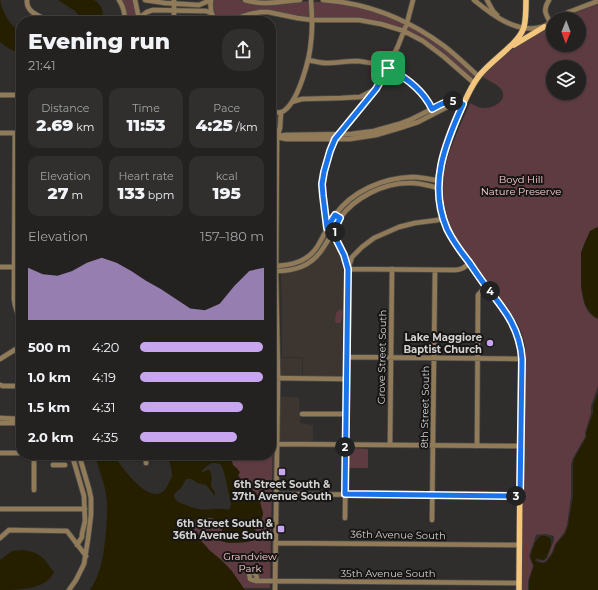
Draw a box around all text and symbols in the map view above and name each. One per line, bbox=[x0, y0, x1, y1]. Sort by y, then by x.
north arrow bbox=[546, 12, 586, 52]
map controls bbox=[546, 12, 586, 100]
text: Evening run bbox=[28, 28, 170, 55]
button: share bbox=[222, 29, 264, 71]
pin bbox=[371, 51, 405, 85]
text: 21:41 bbox=[28, 57, 56, 73]
icon: arrive bbox=[377, 57, 399, 79]
button: layers bbox=[546, 60, 586, 100]
pin: 5 bbox=[443, 91, 463, 111]
text: 5 bbox=[450, 94, 456, 108]
text: Distance bbox=[41, 101, 89, 115]
text: Time bbox=[132, 101, 160, 115]
text: Pace bbox=[213, 101, 240, 115]
text: 2.69 bbox=[36, 115, 73, 135]
text: 11:53 bbox=[126, 115, 166, 135]
text: 4:25 bbox=[196, 115, 233, 135]
text: km bbox=[73, 120, 94, 134]
text: /km bbox=[233, 120, 258, 134]
text: Elevation bbox=[40, 169, 91, 183]
text: Heart rate bbox=[118, 169, 174, 183]
text: kcal bbox=[216, 169, 238, 183]
park label: Boyd Hill Nature Preserve bbox=[481, 173, 561, 198]
text: 27 bbox=[48, 183, 69, 203]
text: 133 bbox=[118, 183, 145, 203]
text: 195 bbox=[213, 183, 241, 203]
text: m bbox=[69, 188, 83, 202]
text: bpm bbox=[145, 188, 174, 202]
pin: 1 bbox=[325, 222, 345, 242]
text: 1 bbox=[333, 225, 337, 239]
text: Elevation bbox=[28, 228, 88, 244]
text: 157–180 m bbox=[200, 228, 264, 244]
pin: 4 bbox=[480, 281, 500, 301]
text: 4 bbox=[486, 284, 494, 298]
street label: Grove Street South bbox=[375, 310, 389, 404]
place label: Lake Maggiore Baptist Church bbox=[403, 331, 482, 356]
marker: Lake Maggiore Baptist Church bbox=[485, 338, 495, 348]
text: 500 m bbox=[28, 339, 71, 355]
text: 4:20 bbox=[92, 339, 119, 355]
street label: 8th Street South bbox=[418, 366, 432, 448]
text: 1.0 km bbox=[28, 369, 71, 385]
text: 4:19 bbox=[92, 369, 116, 385]
text: 1.5 km bbox=[28, 399, 70, 415]
text: 4:31 bbox=[92, 399, 115, 415]
text: 2.0 km bbox=[28, 429, 74, 445]
text: 4:35 bbox=[92, 429, 118, 445]
pin: 2 bbox=[335, 437, 355, 457]
text: 2 bbox=[342, 440, 348, 454]
marker: 6th Street South & 37th Avenue South bbox=[277, 467, 287, 477]
place label: 6th Street South & 37th Avenue South bbox=[231, 478, 332, 503]
pin: 3 bbox=[506, 486, 526, 506]
text: 3 bbox=[513, 489, 519, 503]
place label: 6th Street South & 36th Avenue South bbox=[172, 517, 274, 542]
marker: 6th Street South & 36th Avenue South bbox=[276, 524, 286, 534]
street label: 36th Avenue South bbox=[350, 528, 446, 542]
park label: Grandview Park bbox=[223, 550, 277, 575]
street label: 35th Avenue South bbox=[341, 567, 435, 580]

